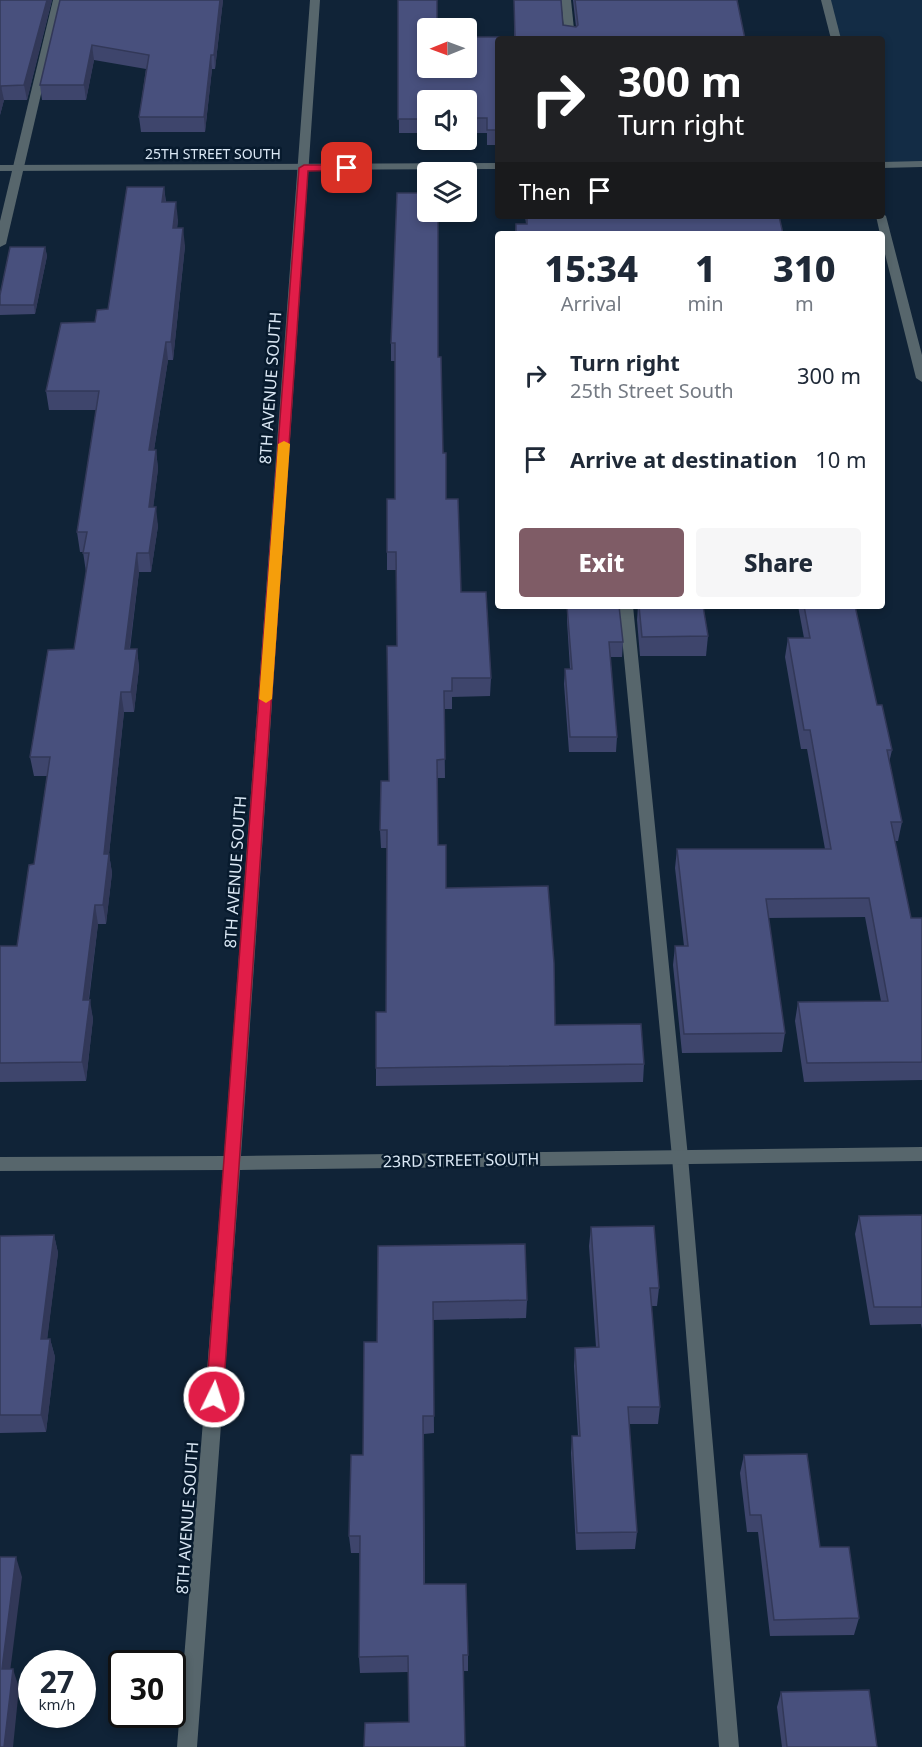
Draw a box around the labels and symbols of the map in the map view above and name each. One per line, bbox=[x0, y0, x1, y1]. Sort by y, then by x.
north arrow bbox=[417, 18, 477, 78]
pin bbox=[321, 142, 372, 193]
street label: 25TH STREET SOUTH bbox=[145, 144, 281, 163]
street label: 8TH AVENUE SOUTH bbox=[254, 311, 286, 465]
street label: 8TH AVENUE SOUTH bbox=[219, 795, 251, 949]
street label: 23RD STREET SOUTH bbox=[383, 1148, 539, 1172]
position arrow bbox=[182, 1365, 246, 1429]
street label: 8TH AVENUE SOUTH bbox=[171, 1441, 203, 1595]
speed limit sign: 30 bbox=[108, 1650, 186, 1728]

